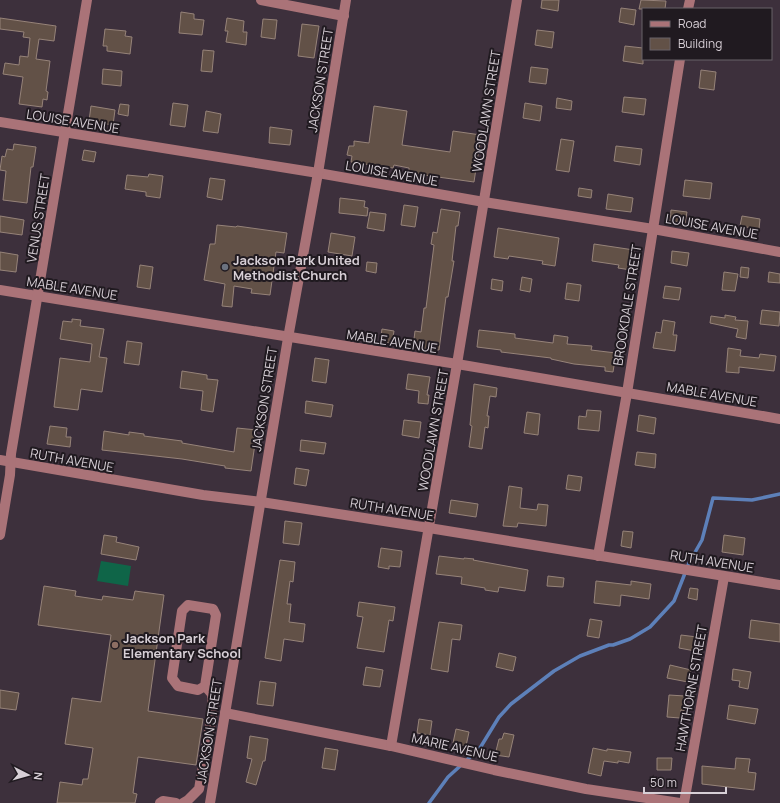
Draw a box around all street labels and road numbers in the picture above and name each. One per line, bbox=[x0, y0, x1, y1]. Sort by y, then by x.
street label: JACKSON STREET bbox=[303, 26, 337, 134]
street label: WOODLAWN STREET bbox=[467, 48, 505, 173]
street label: LOUISE AVENUE bbox=[25, 105, 121, 137]
street label: LOUISE AVENUE bbox=[344, 156, 440, 190]
street label: VENUS STREET bbox=[22, 172, 54, 264]
street label: LOUISE AVENUE bbox=[664, 209, 760, 243]
street label: BROOKDALE STREET bbox=[609, 243, 646, 367]
street label: MABLE AVENUE bbox=[25, 272, 119, 304]
street label: MABLE AVENUE bbox=[345, 325, 439, 357]
street label: JACKSON STREET bbox=[247, 345, 281, 453]
street label: WOODLAWN STREET bbox=[413, 367, 453, 492]
street label: MABLE AVENUE bbox=[665, 377, 759, 411]
street label: RUTH AVENUE bbox=[29, 444, 115, 476]
street label: RUTH AVENUE bbox=[349, 493, 435, 525]
street label: RUTH AVENUE bbox=[669, 545, 755, 577]
street label: HAWTHORNE STREET bbox=[671, 623, 711, 753]
street label: JACKSON STREET bbox=[192, 677, 226, 785]
street label: MARIE AVENUE bbox=[410, 728, 500, 766]

